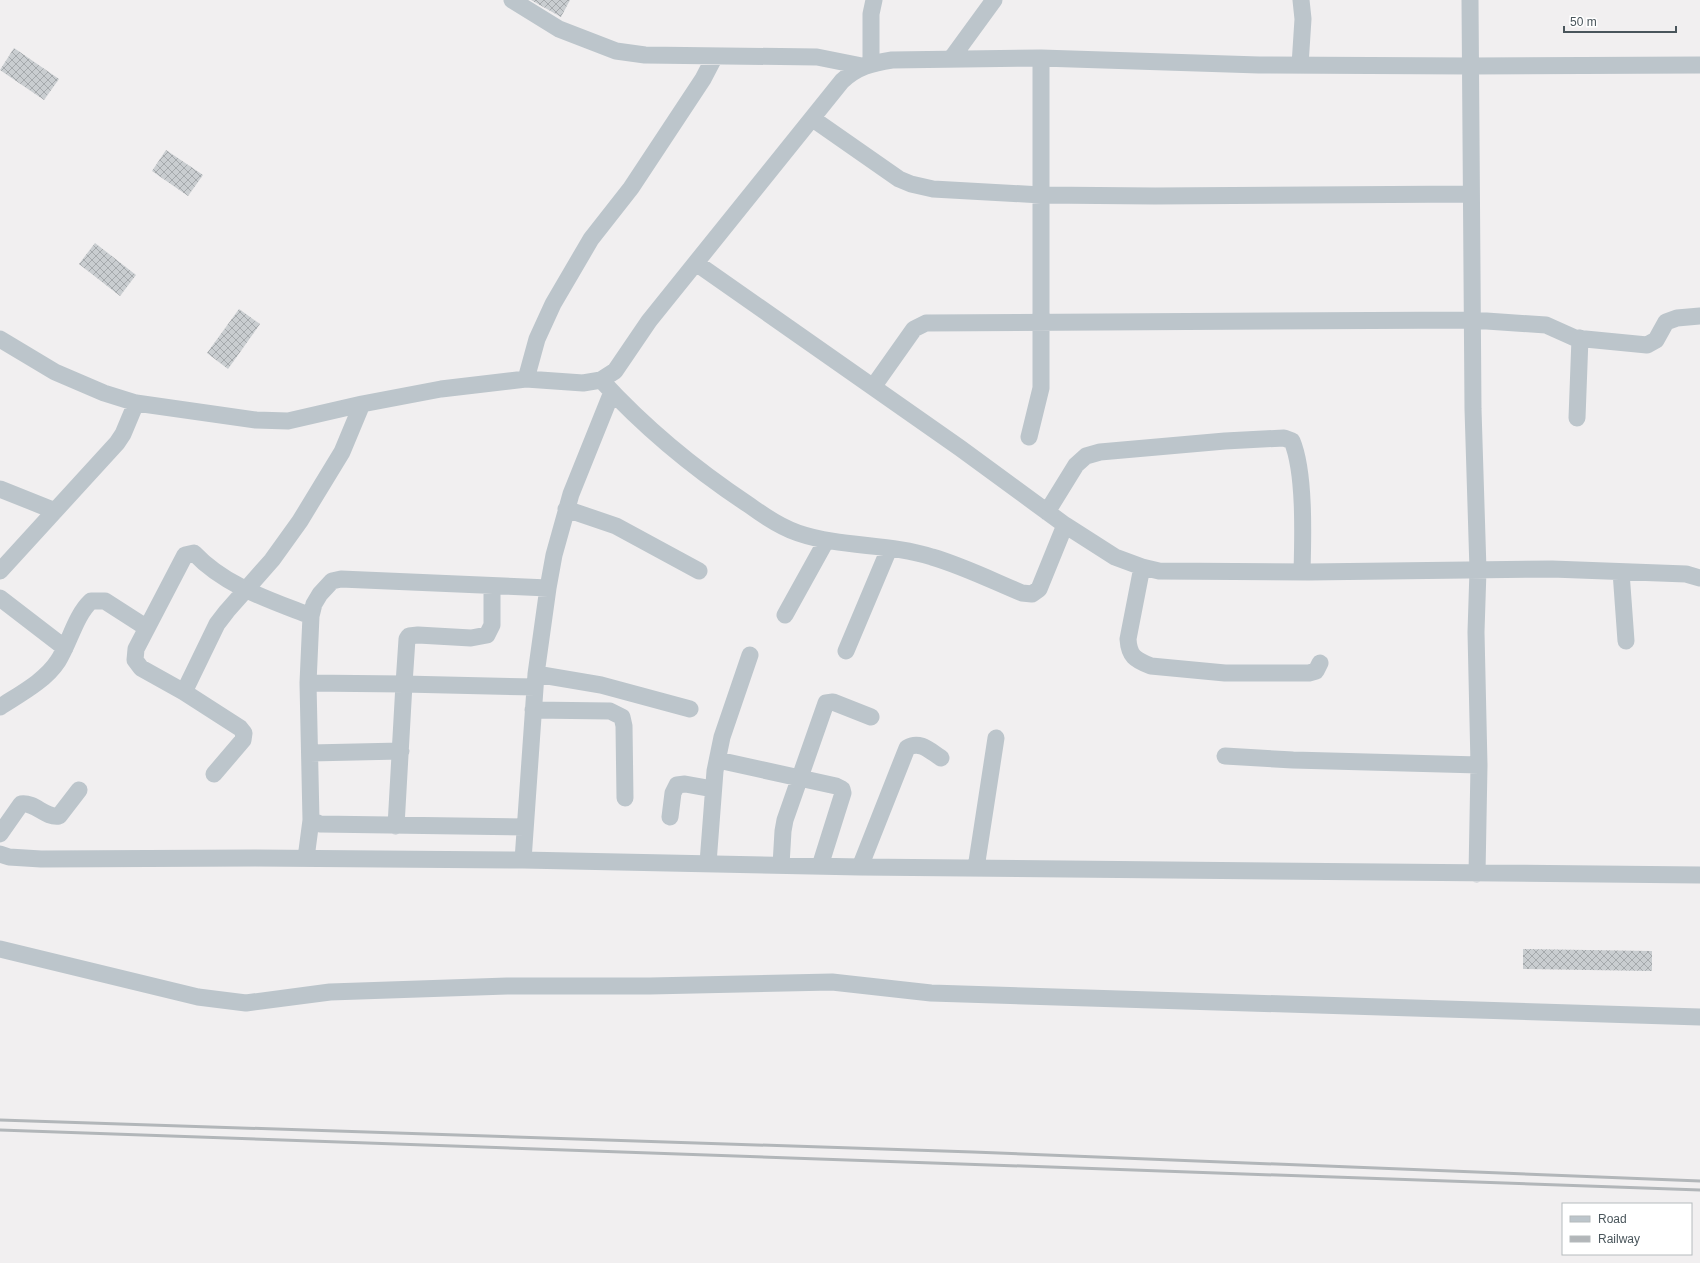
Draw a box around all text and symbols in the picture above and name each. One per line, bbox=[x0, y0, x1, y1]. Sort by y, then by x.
scale bar bbox=[1564, 8, 1676, 34]
text: 50 m bbox=[1570, 15, 1597, 29]
legend bbox=[1562, 1203, 1692, 1255]
text: Road bbox=[1598, 1212, 1627, 1226]
text: Railway bbox=[1598, 1232, 1640, 1246]

